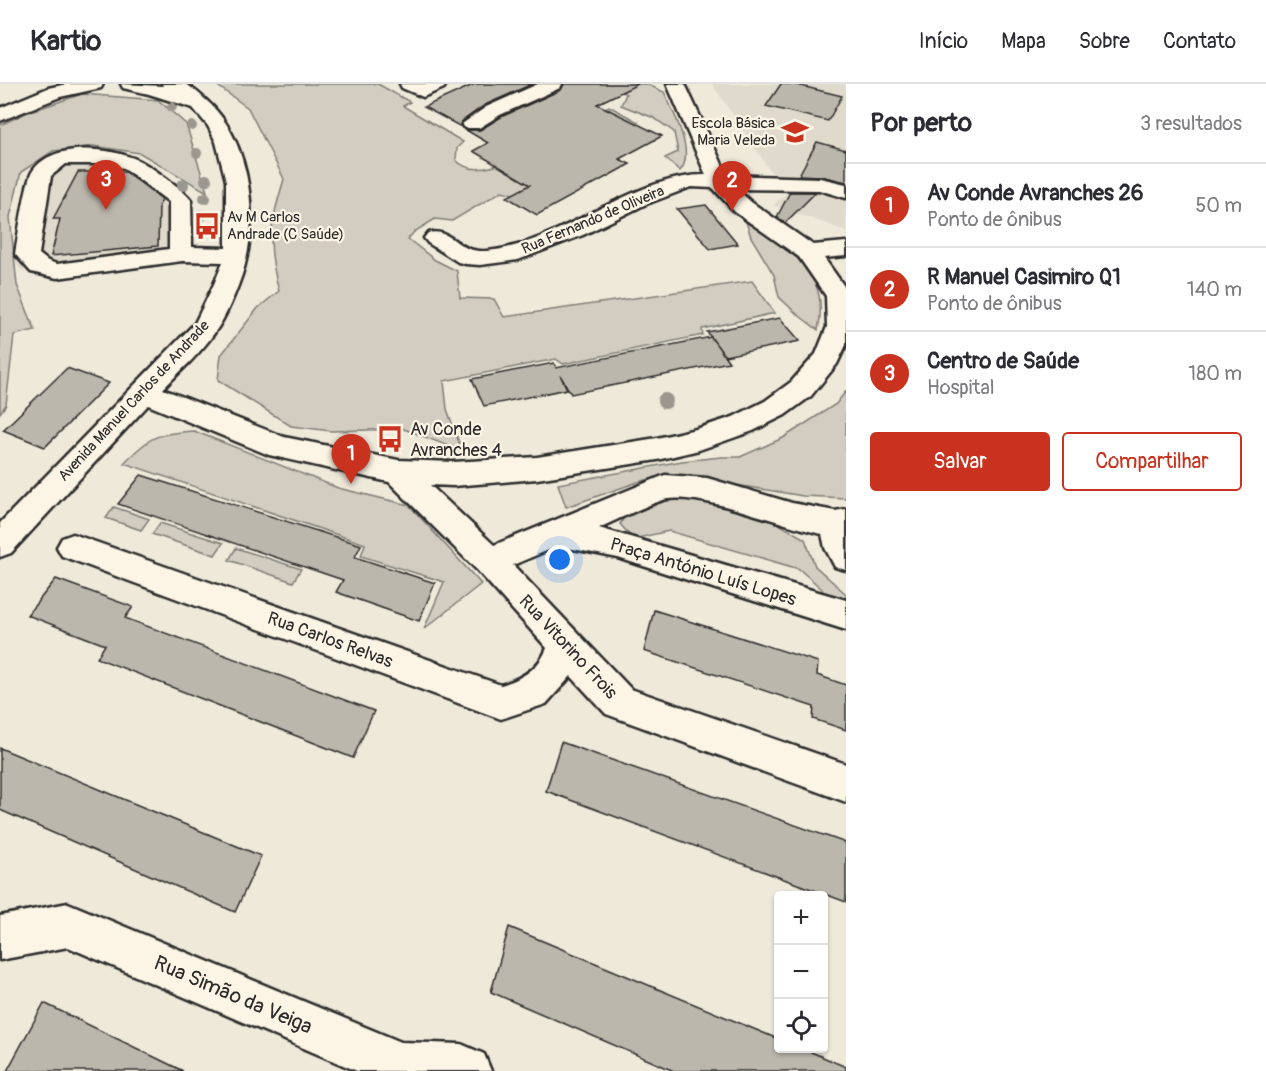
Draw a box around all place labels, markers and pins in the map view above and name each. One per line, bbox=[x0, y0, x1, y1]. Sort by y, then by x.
place label: Escola Básica Maria Veleda bbox=[692, 114, 775, 150]
school or university icon: Escola Básica Maria Veleda bbox=[780, 117, 810, 147]
pin: 3 bbox=[86, 160, 126, 210]
pin: 2 bbox=[712, 162, 752, 211]
place label: Av M Carlos Andrade (C Saúde) bbox=[227, 208, 344, 244]
bus stop icon: Av M Carlos Andrade (C Saúde) bbox=[192, 211, 222, 241]
place label: Av Conde Avranches 4 bbox=[410, 418, 503, 462]
bus stop icon: Av Conde Avranches 4 bbox=[375, 424, 405, 454]
pin: 1 bbox=[332, 434, 370, 484]

